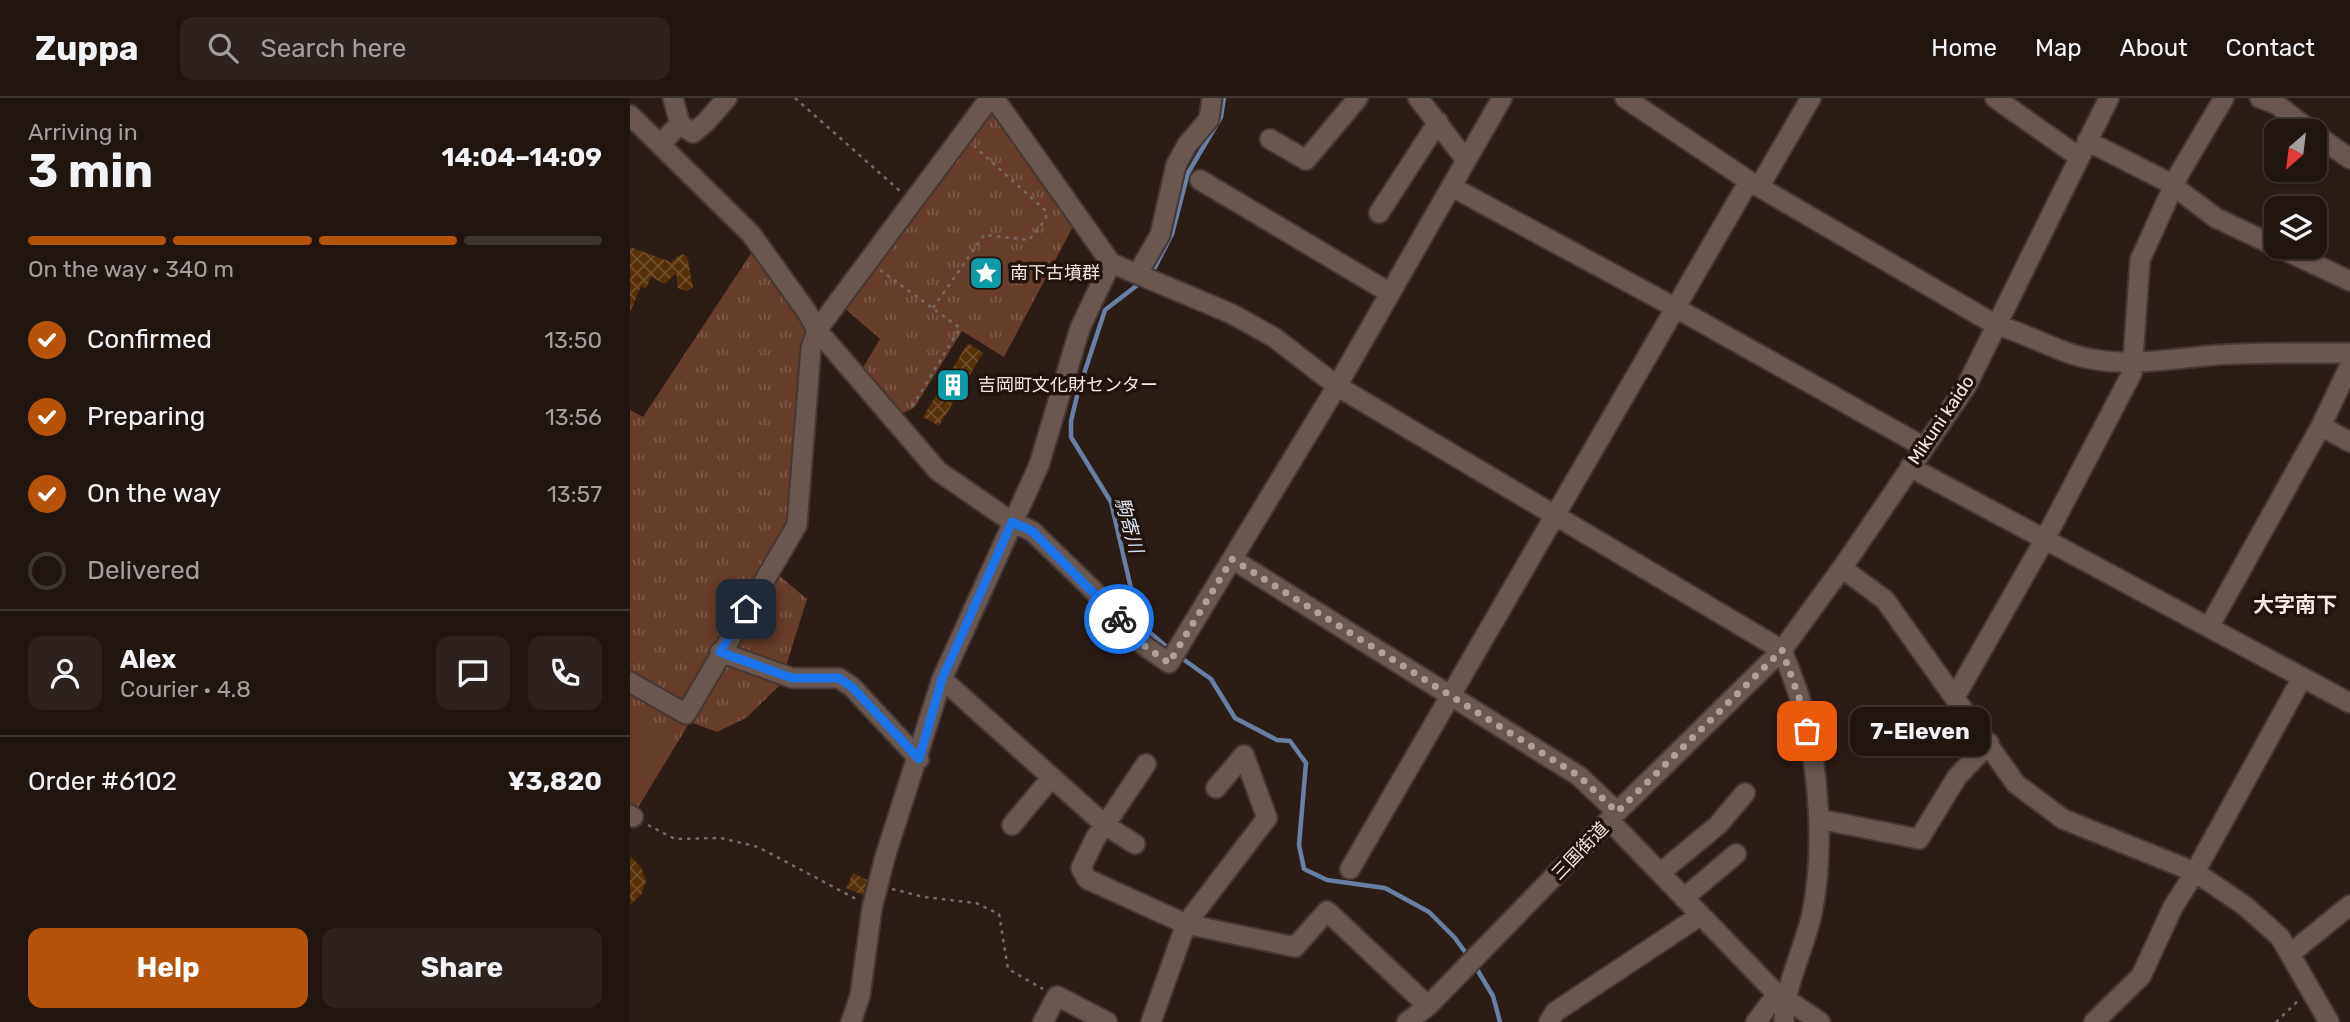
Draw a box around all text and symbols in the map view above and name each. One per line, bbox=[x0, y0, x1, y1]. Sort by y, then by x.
search box bbox=[180, 17, 670, 80]
text: Zuppa bbox=[35, 29, 138, 68]
icon: search bbox=[204, 29, 242, 67]
text: Search here bbox=[260, 33, 406, 64]
text: Home bbox=[1931, 34, 1997, 62]
text: Map bbox=[2035, 34, 2082, 62]
text: About bbox=[2120, 34, 2188, 62]
text: Contact bbox=[2226, 34, 2315, 62]
text: Arriving in bbox=[28, 118, 138, 146]
north arrow bbox=[2264, 119, 2328, 182]
map controls bbox=[2264, 119, 2327, 259]
text: 14:04–14:09 bbox=[442, 142, 602, 173]
text: 3 min bbox=[28, 144, 153, 199]
button: layers bbox=[2264, 196, 2327, 259]
place icon: 南下古墳群 bbox=[967, 254, 1005, 292]
text: On the way · 340 m bbox=[28, 255, 234, 283]
place label: 南下古墳群 bbox=[1010, 262, 1100, 284]
icon: check bbox=[28, 321, 66, 359]
text: Confirmed bbox=[87, 324, 212, 355]
text: 13:50 bbox=[544, 326, 602, 354]
building icon: 吉岡町文化財センター bbox=[934, 366, 972, 404]
street label: Mikuni kaido bbox=[1903, 371, 1979, 469]
place label: 吉岡町文化財センター bbox=[978, 374, 1158, 396]
icon: check bbox=[28, 398, 66, 436]
text: Preparing bbox=[87, 401, 205, 432]
text: 13:56 bbox=[545, 403, 602, 431]
icon: check bbox=[28, 475, 66, 513]
text: On the way bbox=[87, 478, 221, 509]
text: 13:57 bbox=[547, 480, 602, 508]
water label: 駒寄川 bbox=[1110, 494, 1148, 557]
text: Delivered bbox=[87, 555, 200, 586]
pin bbox=[716, 579, 776, 639]
courier bbox=[1084, 584, 1154, 654]
icon: home bbox=[727, 590, 765, 628]
district label: 大字南下 bbox=[2253, 592, 2337, 617]
icon: bike bbox=[1100, 600, 1138, 638]
button: person bbox=[28, 636, 102, 710]
button: chat bbox=[436, 636, 510, 710]
button: phone bbox=[528, 636, 602, 710]
text: Alex bbox=[120, 644, 176, 675]
text: Courier · 4.8 bbox=[120, 675, 251, 703]
pin bbox=[1777, 701, 1837, 761]
callout: 7-Eleven bbox=[1849, 706, 1989, 756]
icon: bag bbox=[1788, 712, 1826, 750]
text: 7-Eleven bbox=[1870, 717, 1970, 745]
text: Order #6102 bbox=[28, 766, 177, 797]
text: ¥3,820 bbox=[508, 766, 602, 797]
street label: 三国街道 bbox=[1547, 817, 1613, 885]
button: Help bbox=[28, 928, 308, 1008]
button: Share bbox=[322, 928, 602, 1008]

